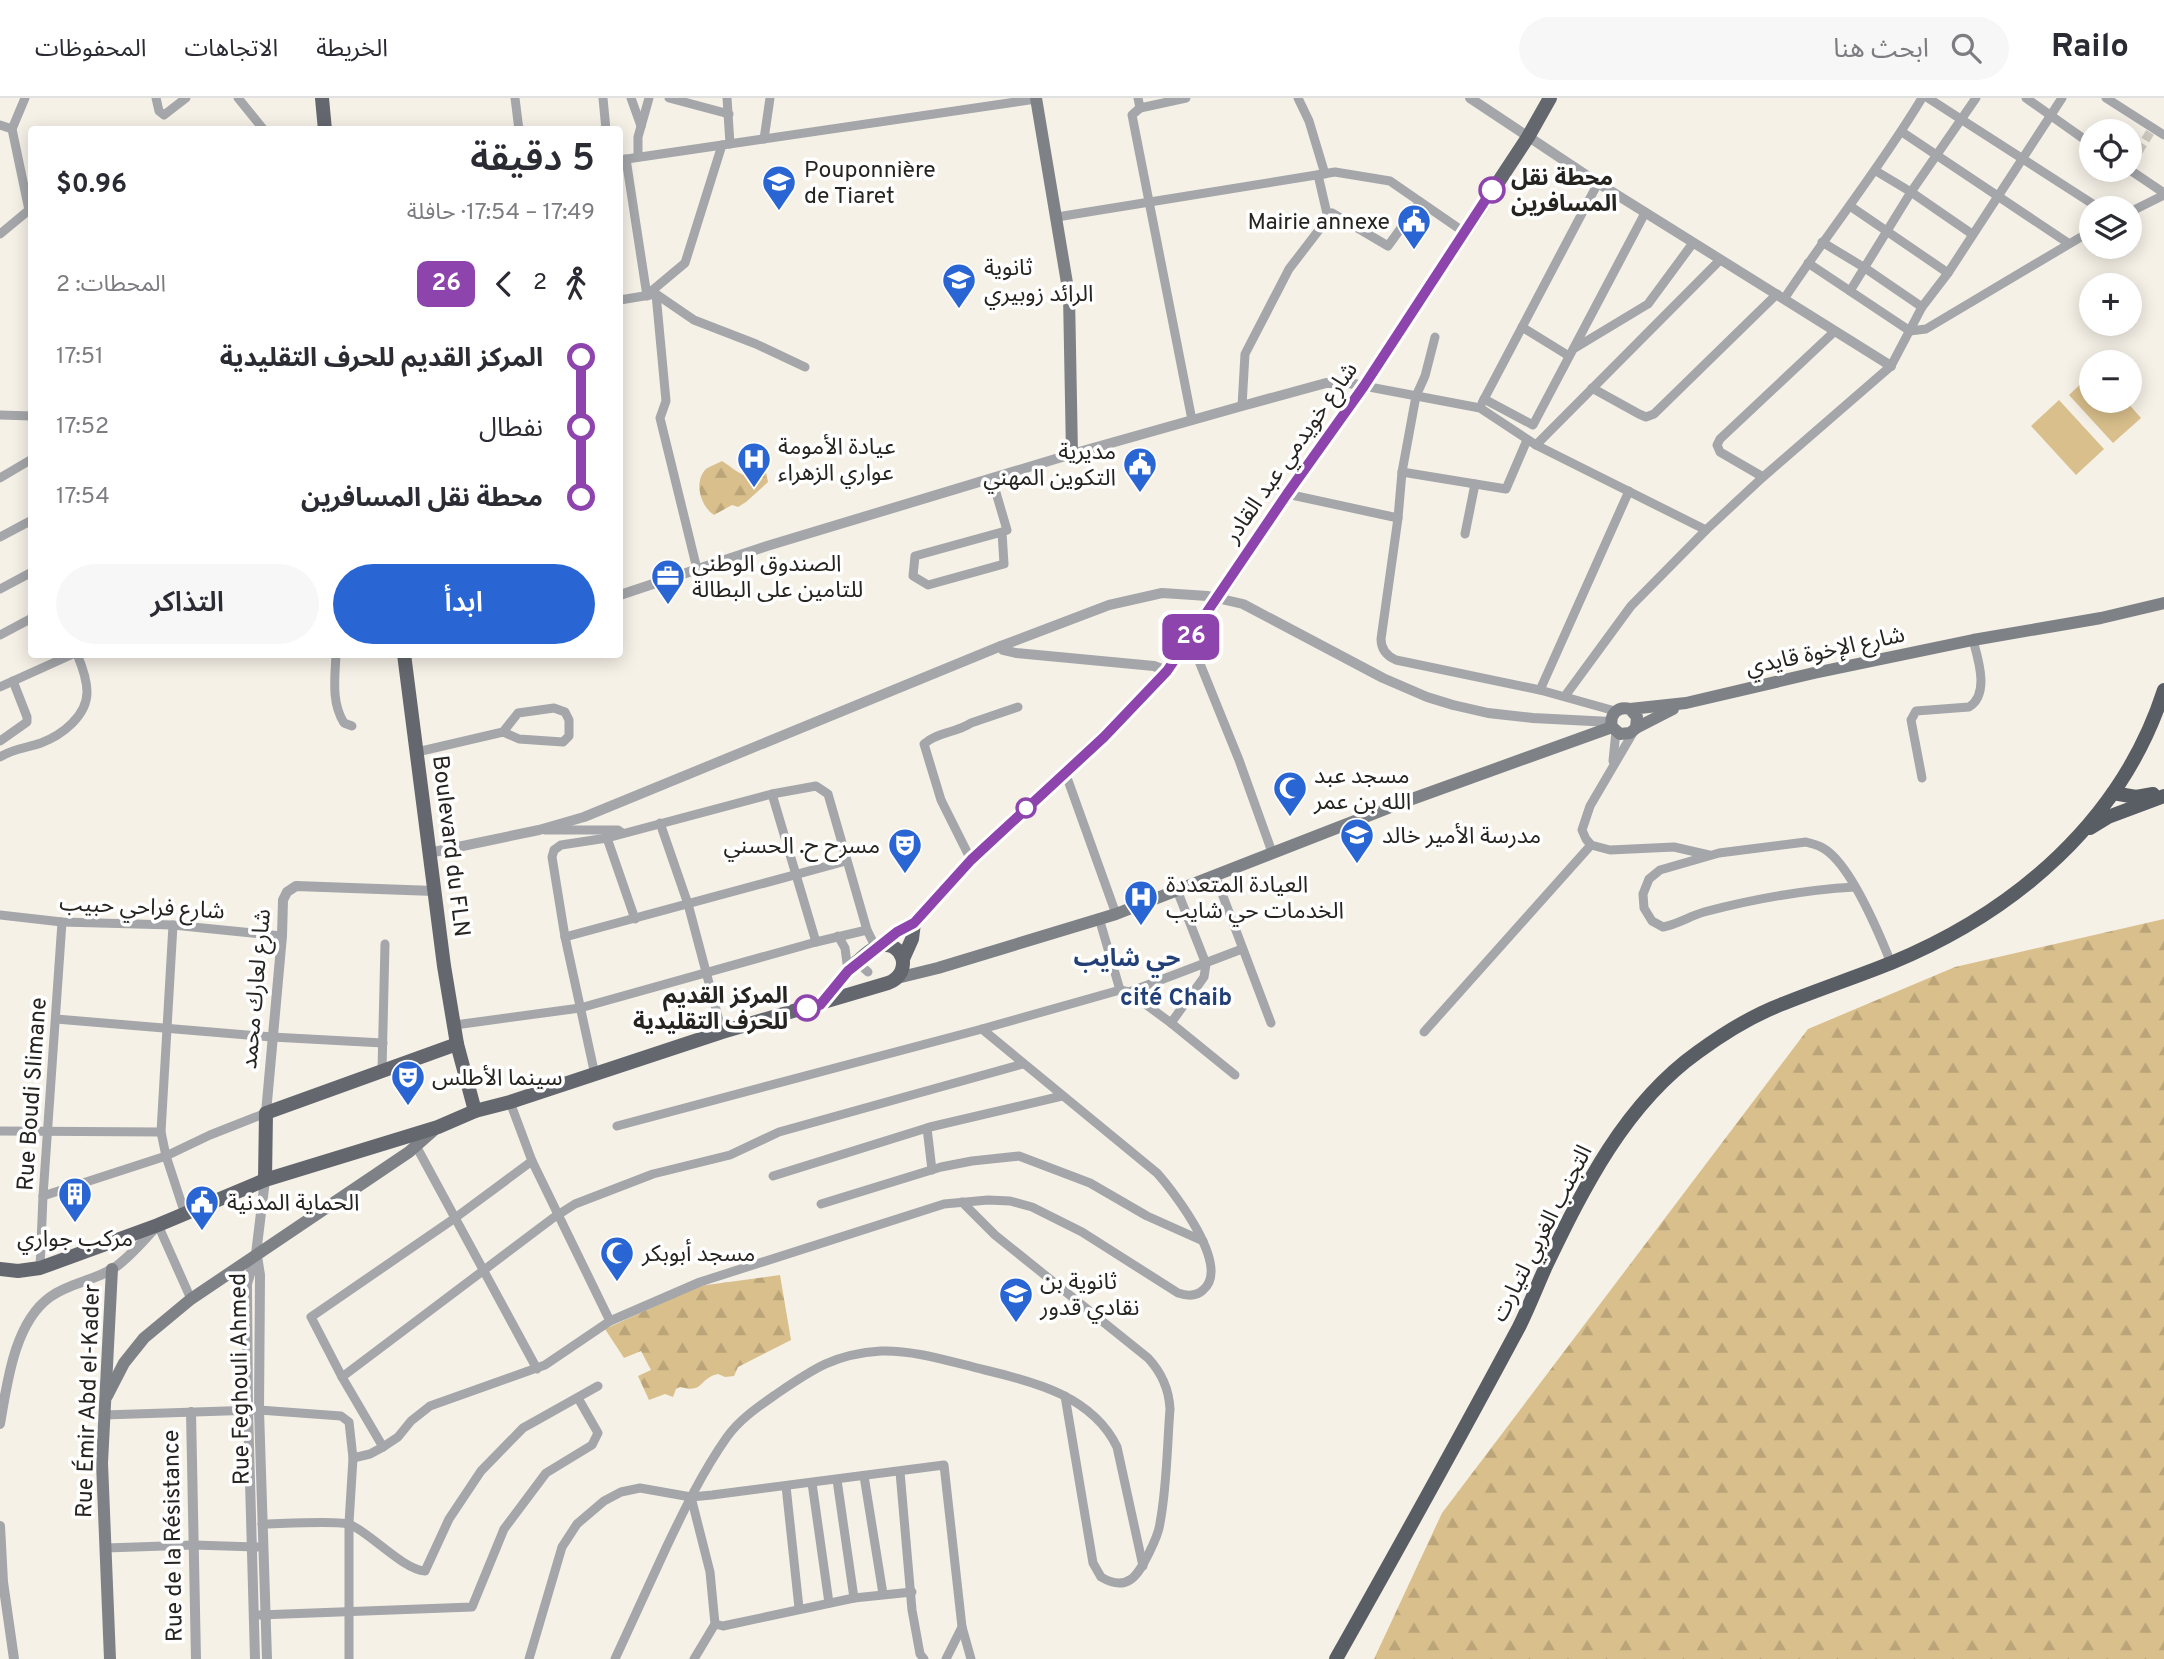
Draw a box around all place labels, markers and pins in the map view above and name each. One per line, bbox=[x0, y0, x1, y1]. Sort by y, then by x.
place label: Pouponnière de Tiaret bbox=[804, 157, 936, 212]
school or university icon: Pouponnière de Tiaret bbox=[760, 163, 798, 212]
place label: محطة نقل المسافرين bbox=[1511, 165, 1617, 220]
marker: محطة نقل المسافرين bbox=[1479, 177, 1505, 203]
public building icon: Mairie annexe bbox=[1395, 202, 1433, 251]
place label: Mairie annexe bbox=[1248, 209, 1390, 238]
place label: ثانوية الرائد زوبيري bbox=[984, 255, 1093, 310]
school or university icon: ثانوية الرائد زوبيري bbox=[940, 261, 978, 310]
place label: عيادة الأمومة عواري الزهراء bbox=[778, 434, 896, 489]
place label: مديرية التكوين المهني bbox=[983, 439, 1116, 494]
hospital icon: عيادة الأمومة عواري الزهراء bbox=[735, 440, 773, 489]
public building icon: مديرية التكوين المهني bbox=[1121, 445, 1159, 494]
place label: الصندوق الوطني للتامين على البطالة bbox=[692, 551, 863, 606]
office icon: الصندوق الوطني للتامين على البطالة bbox=[649, 557, 687, 606]
place label: مسجد عبد الله بن عمر bbox=[1313, 763, 1411, 818]
mosque icon: مسجد عبد الله بن عمر bbox=[1271, 769, 1309, 818]
unlabelled marker bbox=[1016, 798, 1036, 818]
school or university icon: مدرسة الأمير خالد bbox=[1338, 816, 1376, 865]
place label: مدرسة الأمير خالد bbox=[1382, 823, 1541, 852]
theatre icon: مسرح ح. الحسني bbox=[886, 826, 924, 875]
place label: مسرح ح. الحسني bbox=[723, 833, 880, 862]
place label: العيادة المتعددة الخدمات حي شايب bbox=[1166, 872, 1344, 927]
hospital icon: العيادة المتعددة الخدمات حي شايب bbox=[1122, 878, 1160, 927]
place label: المركز القديم للحرف التقليدية bbox=[633, 983, 788, 1038]
marker: المركز القديم للحرف التقليدية bbox=[794, 995, 820, 1021]
theatre icon: سينما الأطلس bbox=[389, 1058, 427, 1107]
place label: سينما الأطلس bbox=[432, 1065, 562, 1094]
building icon: مركب جواري bbox=[56, 1175, 94, 1224]
public building icon: الحماية المدنية bbox=[183, 1183, 221, 1232]
place label: الحماية المدنية bbox=[227, 1190, 359, 1219]
place label: مركب جواري bbox=[17, 1226, 133, 1255]
mosque icon: مسجد أبوبكر bbox=[598, 1234, 636, 1283]
place label: مسجد أبوبكر bbox=[641, 1239, 755, 1270]
place label: ثانوية بن نقادي قدور bbox=[1039, 1269, 1139, 1324]
school or university icon: ثانوية بن نقادي قدور bbox=[997, 1275, 1035, 1324]

